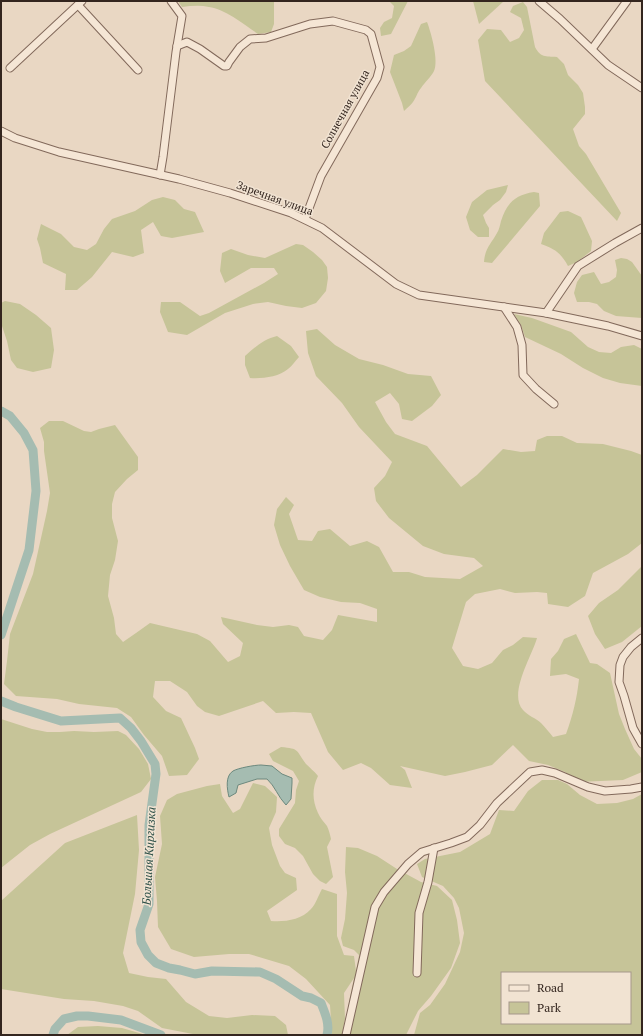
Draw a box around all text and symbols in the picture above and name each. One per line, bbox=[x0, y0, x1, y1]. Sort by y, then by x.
street label: Солнечная улица bbox=[318, 67, 373, 151]
street label: Заречная улица bbox=[235, 178, 316, 218]
water label: Большая Киргизка bbox=[138, 806, 159, 907]
legend bbox=[501, 972, 631, 1024]
text: Road bbox=[537, 980, 564, 995]
text: Park bbox=[537, 1000, 562, 1015]

